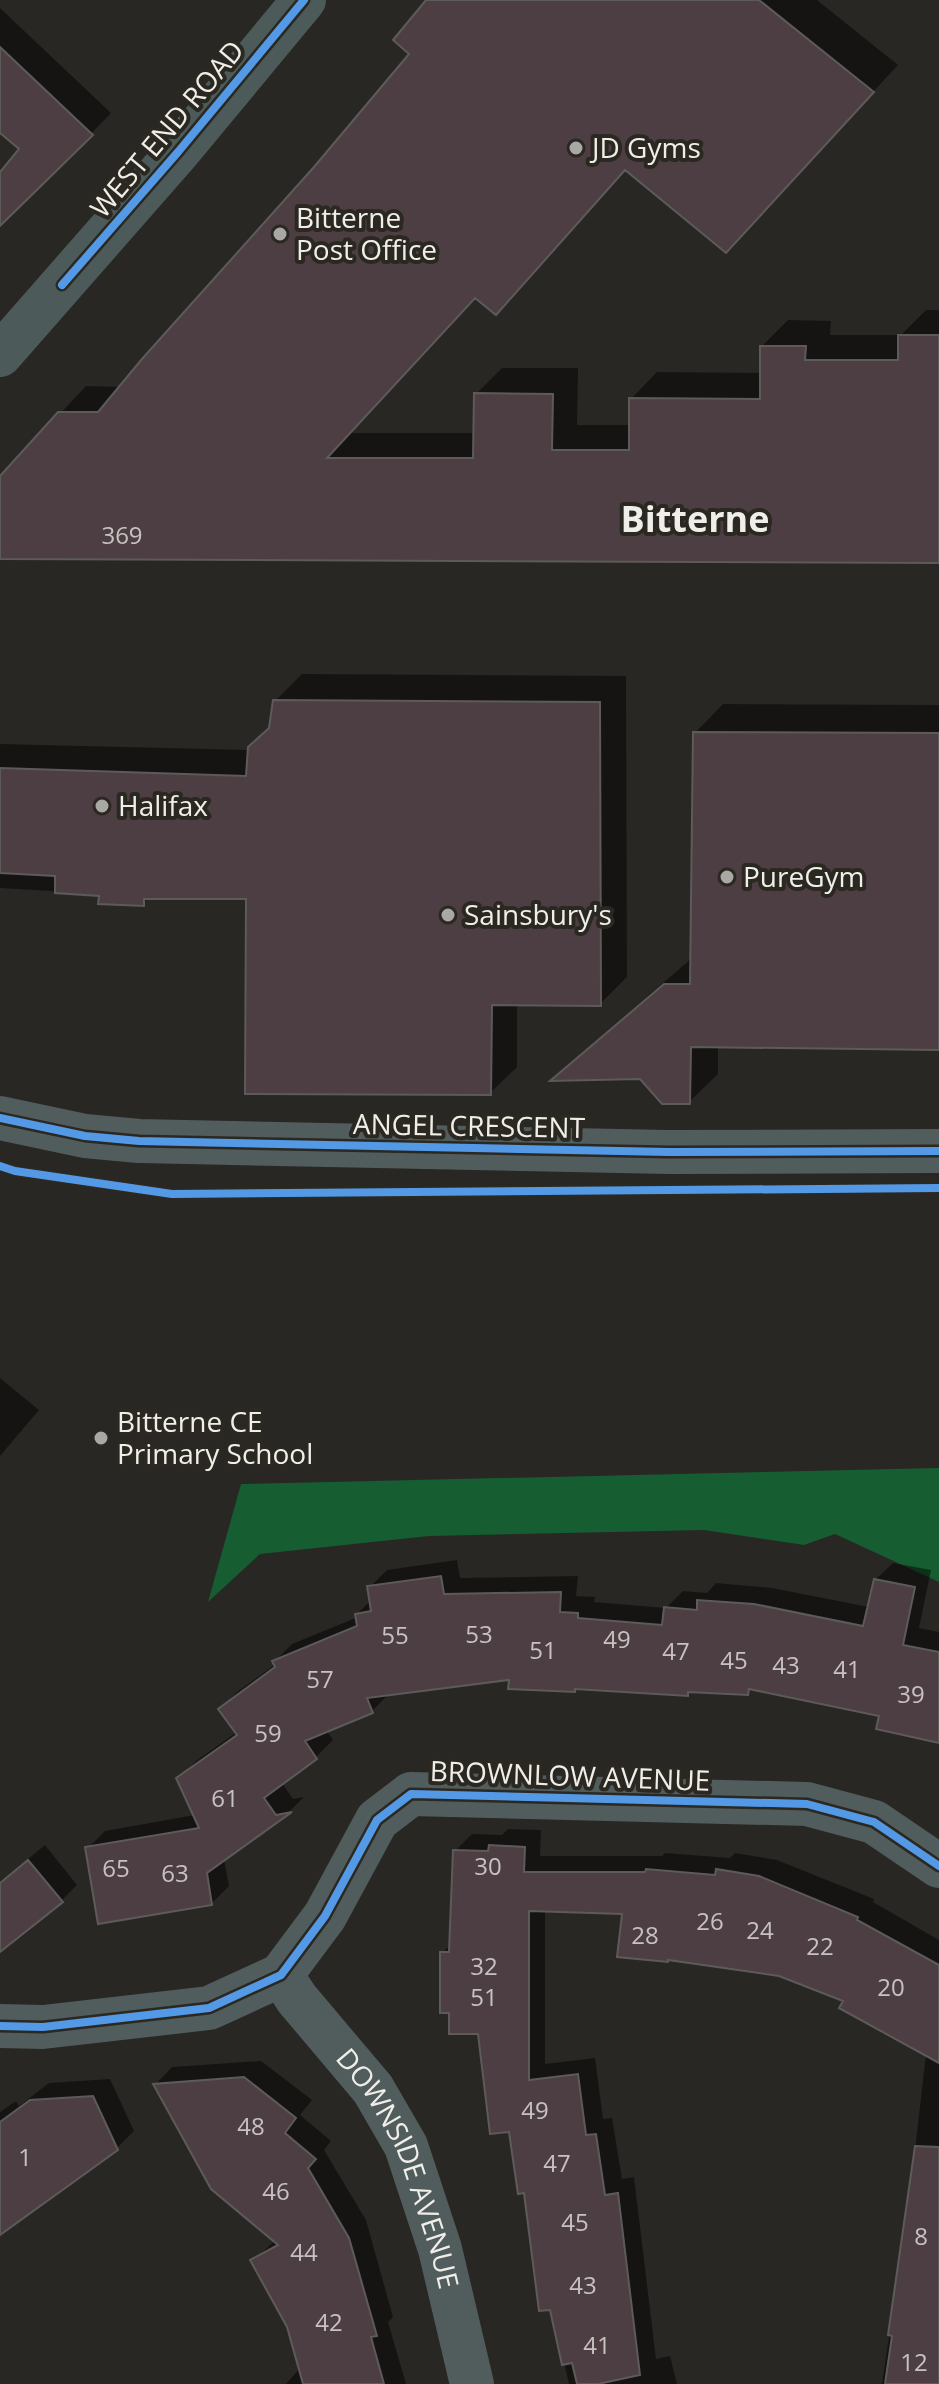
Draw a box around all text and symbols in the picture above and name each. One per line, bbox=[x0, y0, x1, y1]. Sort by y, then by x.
street label: WEST END ROAD bbox=[81, 32, 252, 225]
place label: JD Gyms bbox=[589, 128, 701, 166]
marker: JD Gyms bbox=[567, 139, 585, 157]
place label: Bitterne Post Office bbox=[296, 198, 437, 268]
marker: Bitterne Post Office bbox=[271, 225, 289, 243]
district label: Bitterne bbox=[621, 494, 769, 543]
house number: 369 bbox=[101, 518, 143, 551]
place label: Halifax bbox=[118, 786, 208, 824]
marker: Halifax bbox=[93, 797, 111, 815]
place label: PureGym bbox=[743, 857, 865, 895]
marker: PureGym bbox=[718, 868, 736, 886]
place label: Sainsbury's bbox=[464, 895, 612, 933]
marker: Sainsbury's bbox=[439, 906, 457, 924]
street label: ANGEL CRESCENT bbox=[353, 1104, 586, 1146]
place label: Bitterne CE Primary School bbox=[117, 1402, 313, 1472]
marker: Bitterne CE Primary School bbox=[92, 1429, 110, 1447]
house number: 53 bbox=[465, 1617, 493, 1650]
house number: 55 bbox=[381, 1618, 409, 1651]
house number: 49 bbox=[603, 1622, 631, 1655]
house number: 51 bbox=[529, 1633, 557, 1666]
house number: 47 bbox=[662, 1634, 690, 1667]
house number: 45 bbox=[720, 1643, 748, 1676]
house number: 43 bbox=[772, 1648, 800, 1681]
house number: 41 bbox=[833, 1652, 861, 1685]
house number: 57 bbox=[306, 1662, 334, 1695]
house number: 39 bbox=[897, 1677, 925, 1710]
house number: 59 bbox=[254, 1716, 282, 1749]
street label: BROWNLOW AVENUE bbox=[429, 1751, 711, 1799]
house number: 61 bbox=[211, 1781, 239, 1814]
house number: 30 bbox=[474, 1849, 502, 1882]
house number: 65 bbox=[102, 1851, 130, 1884]
house number: 63 bbox=[161, 1856, 189, 1889]
house number: 26 bbox=[696, 1904, 724, 1937]
house number: 24 bbox=[746, 1913, 774, 1946]
house number: 28 bbox=[631, 1918, 659, 1951]
house number: 22 bbox=[806, 1929, 834, 1962]
house number: 32 bbox=[470, 1949, 498, 1982]
house number: 20 bbox=[877, 1970, 905, 2003]
house number: 51 bbox=[470, 1980, 498, 2013]
street label: DOWNSIDE AVENUE bbox=[328, 2040, 469, 2292]
house number: 49 bbox=[521, 2093, 549, 2126]
house number: 48 bbox=[237, 2109, 265, 2142]
house number: 1 bbox=[18, 2140, 32, 2173]
house number: 47 bbox=[543, 2146, 571, 2179]
house number: 46 bbox=[262, 2174, 290, 2207]
house number: 45 bbox=[561, 2205, 589, 2238]
house number: 8 bbox=[914, 2219, 928, 2252]
house number: 44 bbox=[290, 2235, 318, 2268]
house number: 43 bbox=[569, 2268, 597, 2301]
house number: 42 bbox=[315, 2305, 343, 2338]
house number: 41 bbox=[583, 2328, 611, 2361]
house number: 12 bbox=[900, 2345, 928, 2378]

